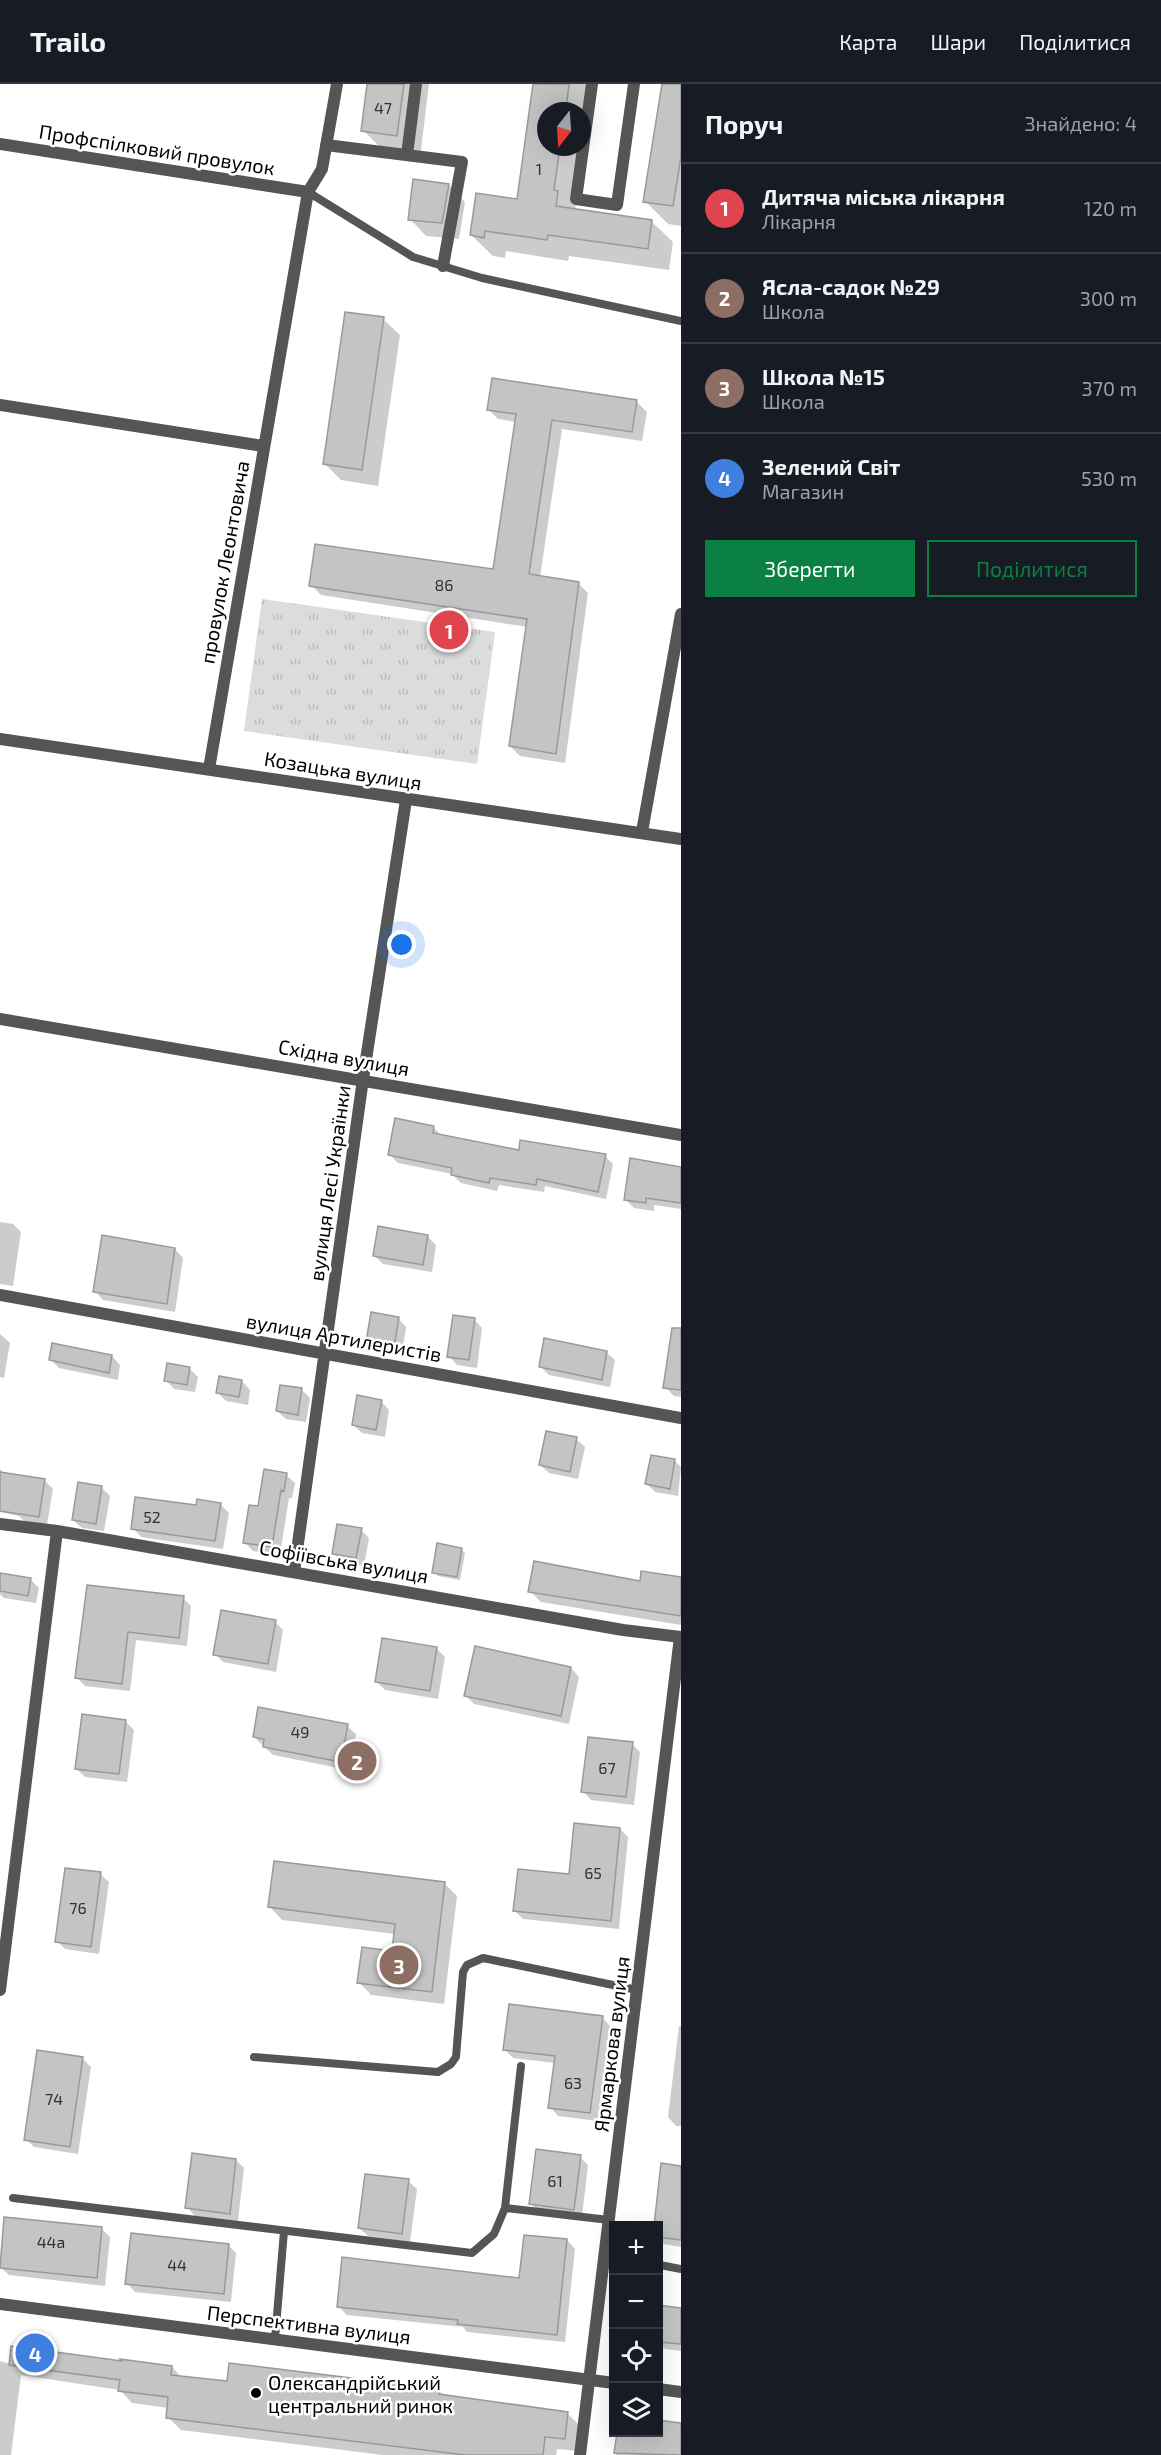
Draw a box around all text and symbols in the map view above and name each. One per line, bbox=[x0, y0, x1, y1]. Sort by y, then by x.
text: Trailo bbox=[30, 24, 106, 58]
text: Карта bbox=[839, 29, 897, 54]
text: Шари bbox=[930, 29, 986, 54]
text: Поділитися bbox=[1019, 29, 1131, 54]
house number: 47 bbox=[374, 98, 392, 117]
north arrow bbox=[537, 102, 591, 156]
text: Поруч bbox=[705, 108, 783, 139]
text: Знайдено: 4 bbox=[1025, 111, 1137, 135]
street label: Профспілковий провулок bbox=[37, 119, 277, 181]
house number: 1 bbox=[536, 159, 542, 178]
text: Дитяча міська лікарня bbox=[762, 183, 1005, 209]
text: 1 bbox=[720, 196, 729, 220]
text: 120 m bbox=[1084, 196, 1137, 220]
text: Лікарня bbox=[762, 209, 836, 233]
text: Ясла-садок №29 bbox=[762, 273, 940, 299]
text: 2 bbox=[719, 286, 730, 310]
text: 300 m bbox=[1080, 286, 1137, 310]
text: Школа bbox=[762, 299, 825, 323]
text: Школа №15 bbox=[762, 363, 885, 389]
text: 3 bbox=[719, 376, 730, 400]
text: 370 m bbox=[1082, 376, 1137, 400]
text: Школа bbox=[762, 389, 825, 413]
text: Зелений Світ bbox=[762, 453, 900, 479]
street label: провулок Леонтовича bbox=[194, 459, 255, 666]
text: 4 bbox=[718, 466, 731, 490]
text: 530 m bbox=[1081, 466, 1137, 490]
text: Магазин bbox=[762, 479, 844, 503]
button: Зберегти bbox=[705, 540, 915, 597]
button: Поділитися bbox=[927, 540, 1137, 597]
house number: 86 bbox=[435, 575, 453, 594]
pin: 1 bbox=[430, 608, 468, 652]
street label: Козацька вулиця bbox=[262, 746, 423, 795]
your location bbox=[387, 930, 416, 959]
street label: Східна вулиця bbox=[276, 1034, 411, 1081]
street label: вулиця Лесі Українки bbox=[303, 1084, 356, 1283]
street label: вулиця Артилеристів bbox=[244, 1308, 444, 1367]
house number: 52 bbox=[143, 1507, 161, 1526]
street label: Софіївська вулиця bbox=[257, 1534, 430, 1589]
house number: 49 bbox=[291, 1722, 310, 1741]
pin: 2 bbox=[338, 1738, 376, 1784]
house number: 67 bbox=[598, 1758, 616, 1777]
house number: 65 bbox=[584, 1863, 602, 1882]
house number: 76 bbox=[69, 1898, 87, 1917]
pin: 3 bbox=[380, 1942, 418, 1988]
street label: Ярмаркова вулиця bbox=[588, 1955, 635, 2133]
house number: 63 bbox=[564, 2073, 582, 2092]
house number: 74 bbox=[45, 2089, 63, 2108]
house number: 61 bbox=[547, 2171, 563, 2190]
map controls bbox=[609, 2221, 663, 2437]
button: + bbox=[609, 2221, 663, 2275]
house number: 44а bbox=[37, 2232, 65, 2251]
house number: 44 bbox=[167, 2255, 187, 2274]
button: − bbox=[609, 2275, 663, 2329]
street label: Перспективна вулиця bbox=[206, 2300, 412, 2349]
button: locate bbox=[609, 2329, 663, 2383]
pin: 4 bbox=[15, 2330, 54, 2376]
place label: Олександрійський центральний ринок bbox=[268, 2370, 453, 2417]
button: layers bbox=[609, 2383, 663, 2437]
marker: Олександрійський центральний ринок bbox=[249, 2386, 263, 2400]

